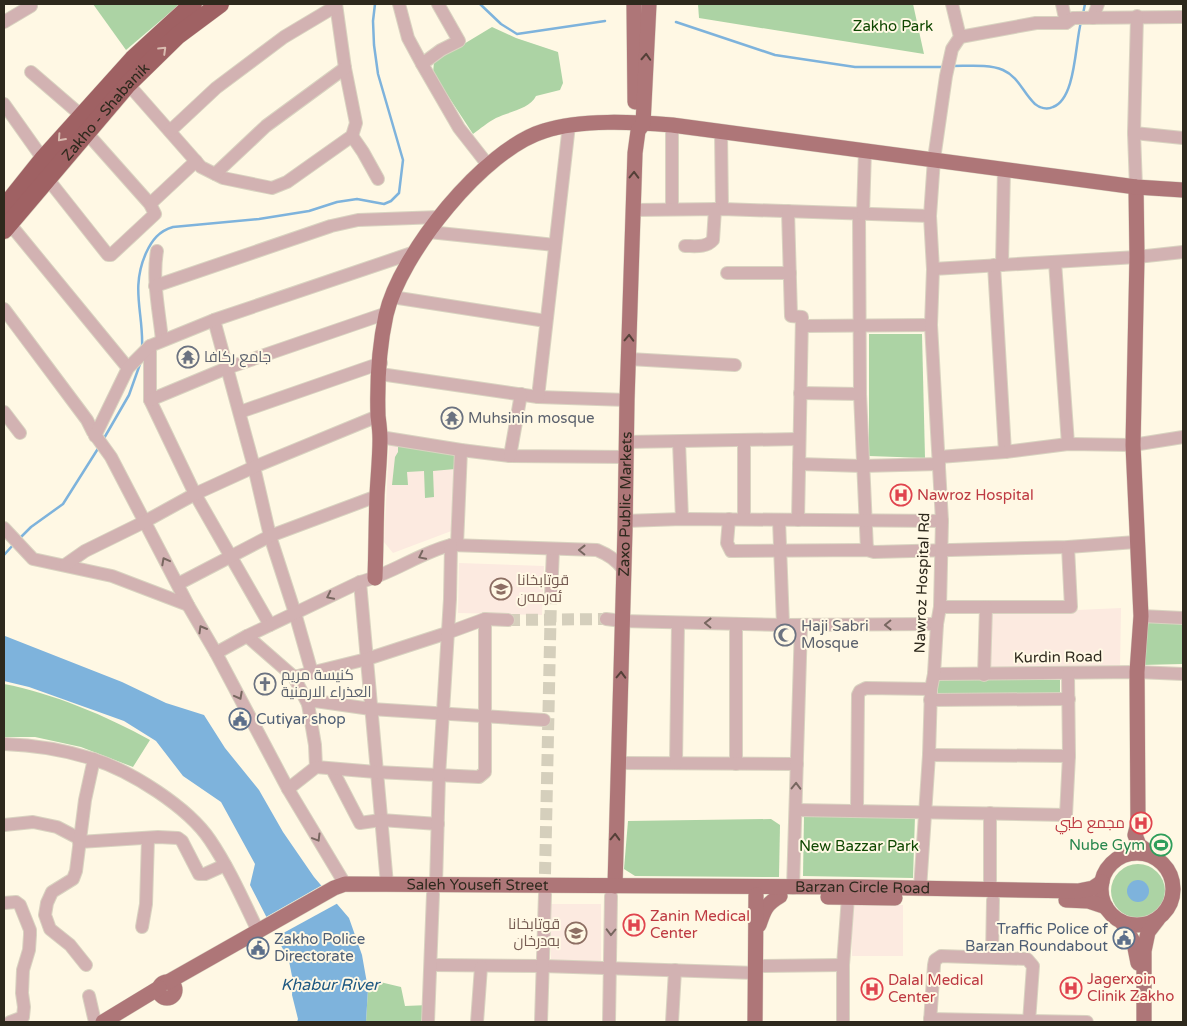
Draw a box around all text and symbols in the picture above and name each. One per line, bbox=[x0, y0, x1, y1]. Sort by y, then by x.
park label: Zakho Park bbox=[853, 17, 933, 35]
one-way arrow bbox=[158, 47, 167, 56]
one-way arrow bbox=[641, 53, 652, 61]
street label: Zakho - Shabanik bbox=[58, 59, 153, 164]
one-way arrow bbox=[58, 133, 67, 142]
one-way arrow bbox=[629, 171, 639, 178]
one-way arrow bbox=[624, 333, 635, 341]
temple icon: جامع ركافا bbox=[176, 345, 200, 369]
place label: جامع ركافا bbox=[204, 348, 271, 368]
temple icon: Muhsinin mosque bbox=[440, 406, 464, 430]
place label: Muhsinin mosque bbox=[468, 409, 595, 427]
street label: Zaxo Public Markets bbox=[615, 431, 636, 577]
hospital icon: Nawroz Hospital bbox=[889, 483, 913, 507]
place label: Nawroz Hospital bbox=[917, 486, 1034, 504]
street label: Nawroz Hospital Rd bbox=[911, 512, 933, 654]
one-way arrow bbox=[578, 545, 586, 555]
one-way arrow bbox=[418, 550, 427, 560]
one-way arrow bbox=[162, 558, 172, 567]
place label: قوتابخانا ئه‌رمه‌ن bbox=[517, 571, 569, 607]
school or university icon: قوتابخانا ئه‌رمه‌ن bbox=[489, 577, 513, 601]
one-way arrow bbox=[326, 590, 335, 600]
place label: Haji Sabri Mosque bbox=[801, 617, 869, 652]
one-way arrow bbox=[704, 618, 712, 628]
one-way arrow bbox=[884, 620, 892, 631]
mosque icon: Haji Sabri Mosque bbox=[773, 623, 797, 647]
one-way arrow bbox=[198, 625, 208, 634]
street label: Kurdin Road bbox=[1014, 647, 1102, 667]
place label: كنيسة مريم العذراء الارمنية bbox=[281, 666, 372, 701]
one-way arrow bbox=[615, 671, 626, 679]
church icon: كنيسة مريم العذراء الارمنية bbox=[253, 672, 277, 696]
one-way arrow bbox=[233, 691, 243, 700]
public building icon: Cutiyar shop bbox=[228, 707, 252, 731]
place label: Cutiyar shop bbox=[256, 710, 346, 728]
one-way arrow bbox=[791, 782, 802, 790]
hospital icon: مجمع طبي bbox=[1129, 811, 1153, 835]
place label: مجمع طبي bbox=[1055, 814, 1125, 835]
one-way arrow bbox=[311, 833, 321, 842]
one-way arrow bbox=[610, 833, 620, 841]
sports icon: Nube Gym bbox=[1149, 833, 1173, 857]
place label: Nube Gym bbox=[1069, 836, 1145, 854]
park label: New Bazzar Park bbox=[799, 837, 919, 855]
street label: Saleh Yousefi Street bbox=[407, 875, 549, 894]
street label: Barzan Circle Road bbox=[795, 878, 930, 897]
place label: Zanin Medical Center bbox=[650, 907, 750, 942]
hospital icon: Zanin Medical Center bbox=[622, 913, 646, 937]
place label: قوتابخانا به‌درخان bbox=[508, 915, 560, 951]
place label: Traffic Police of Barzan Roundabout bbox=[965, 920, 1108, 955]
school or university icon: قوتابخانا به‌درخان bbox=[564, 921, 588, 945]
public building icon: Traffic Police of Barzan Roundabout bbox=[1112, 926, 1136, 950]
one-way arrow bbox=[605, 928, 616, 936]
place label: Zakho Police Directorate bbox=[274, 930, 365, 965]
public building icon: Zakho Police Directorate bbox=[246, 936, 270, 960]
place label: Jagerxoin Clinik Zakho bbox=[1087, 970, 1174, 1005]
place label: Dalal Medical Center bbox=[888, 971, 983, 1006]
water label: Khabur River bbox=[281, 975, 381, 995]
hospital icon: Jagerxoin Clinik Zakho bbox=[1059, 976, 1083, 1000]
hospital icon: Dalal Medical Center bbox=[860, 977, 884, 1001]

